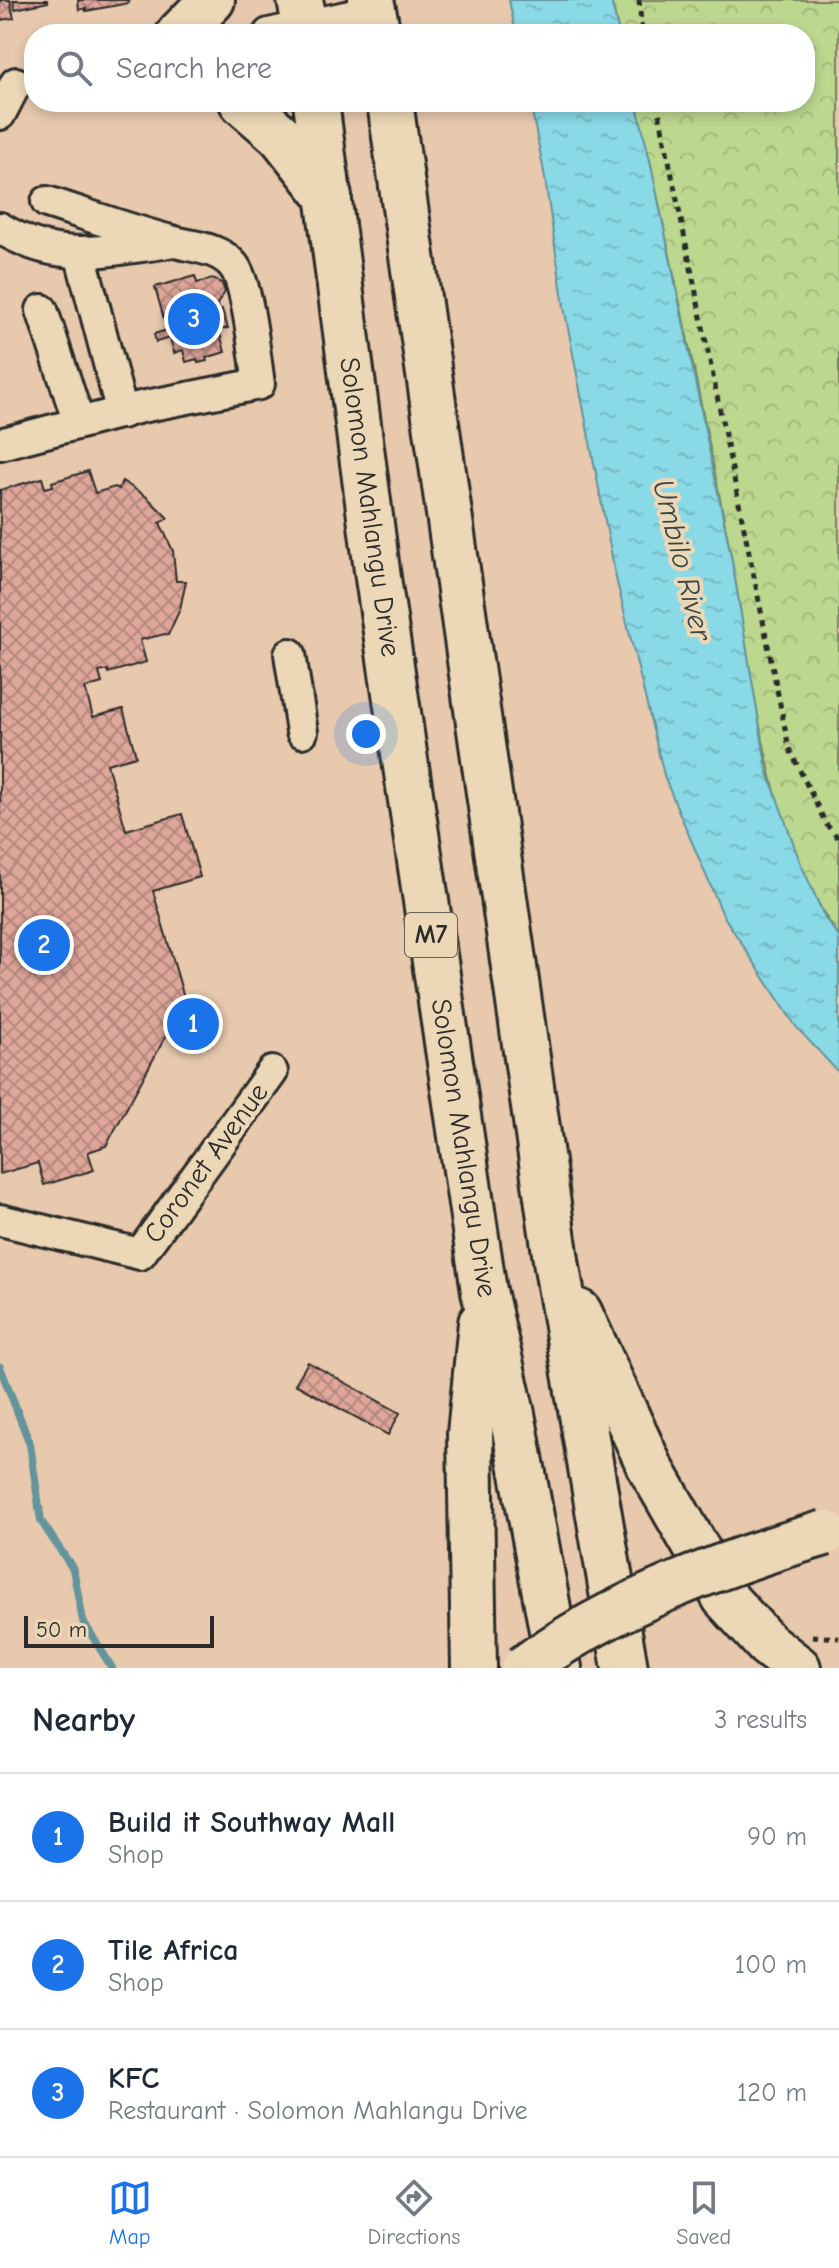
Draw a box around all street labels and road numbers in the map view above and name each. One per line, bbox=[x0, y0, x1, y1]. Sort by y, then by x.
street label: Solomon Mahlangu Drive bbox=[333, 355, 407, 659]
road number: M7 bbox=[405, 913, 457, 957]
street label: Solomon Mahlangu Drive bbox=[425, 996, 503, 1300]
street label: Coronet Avenue bbox=[137, 1077, 275, 1249]

